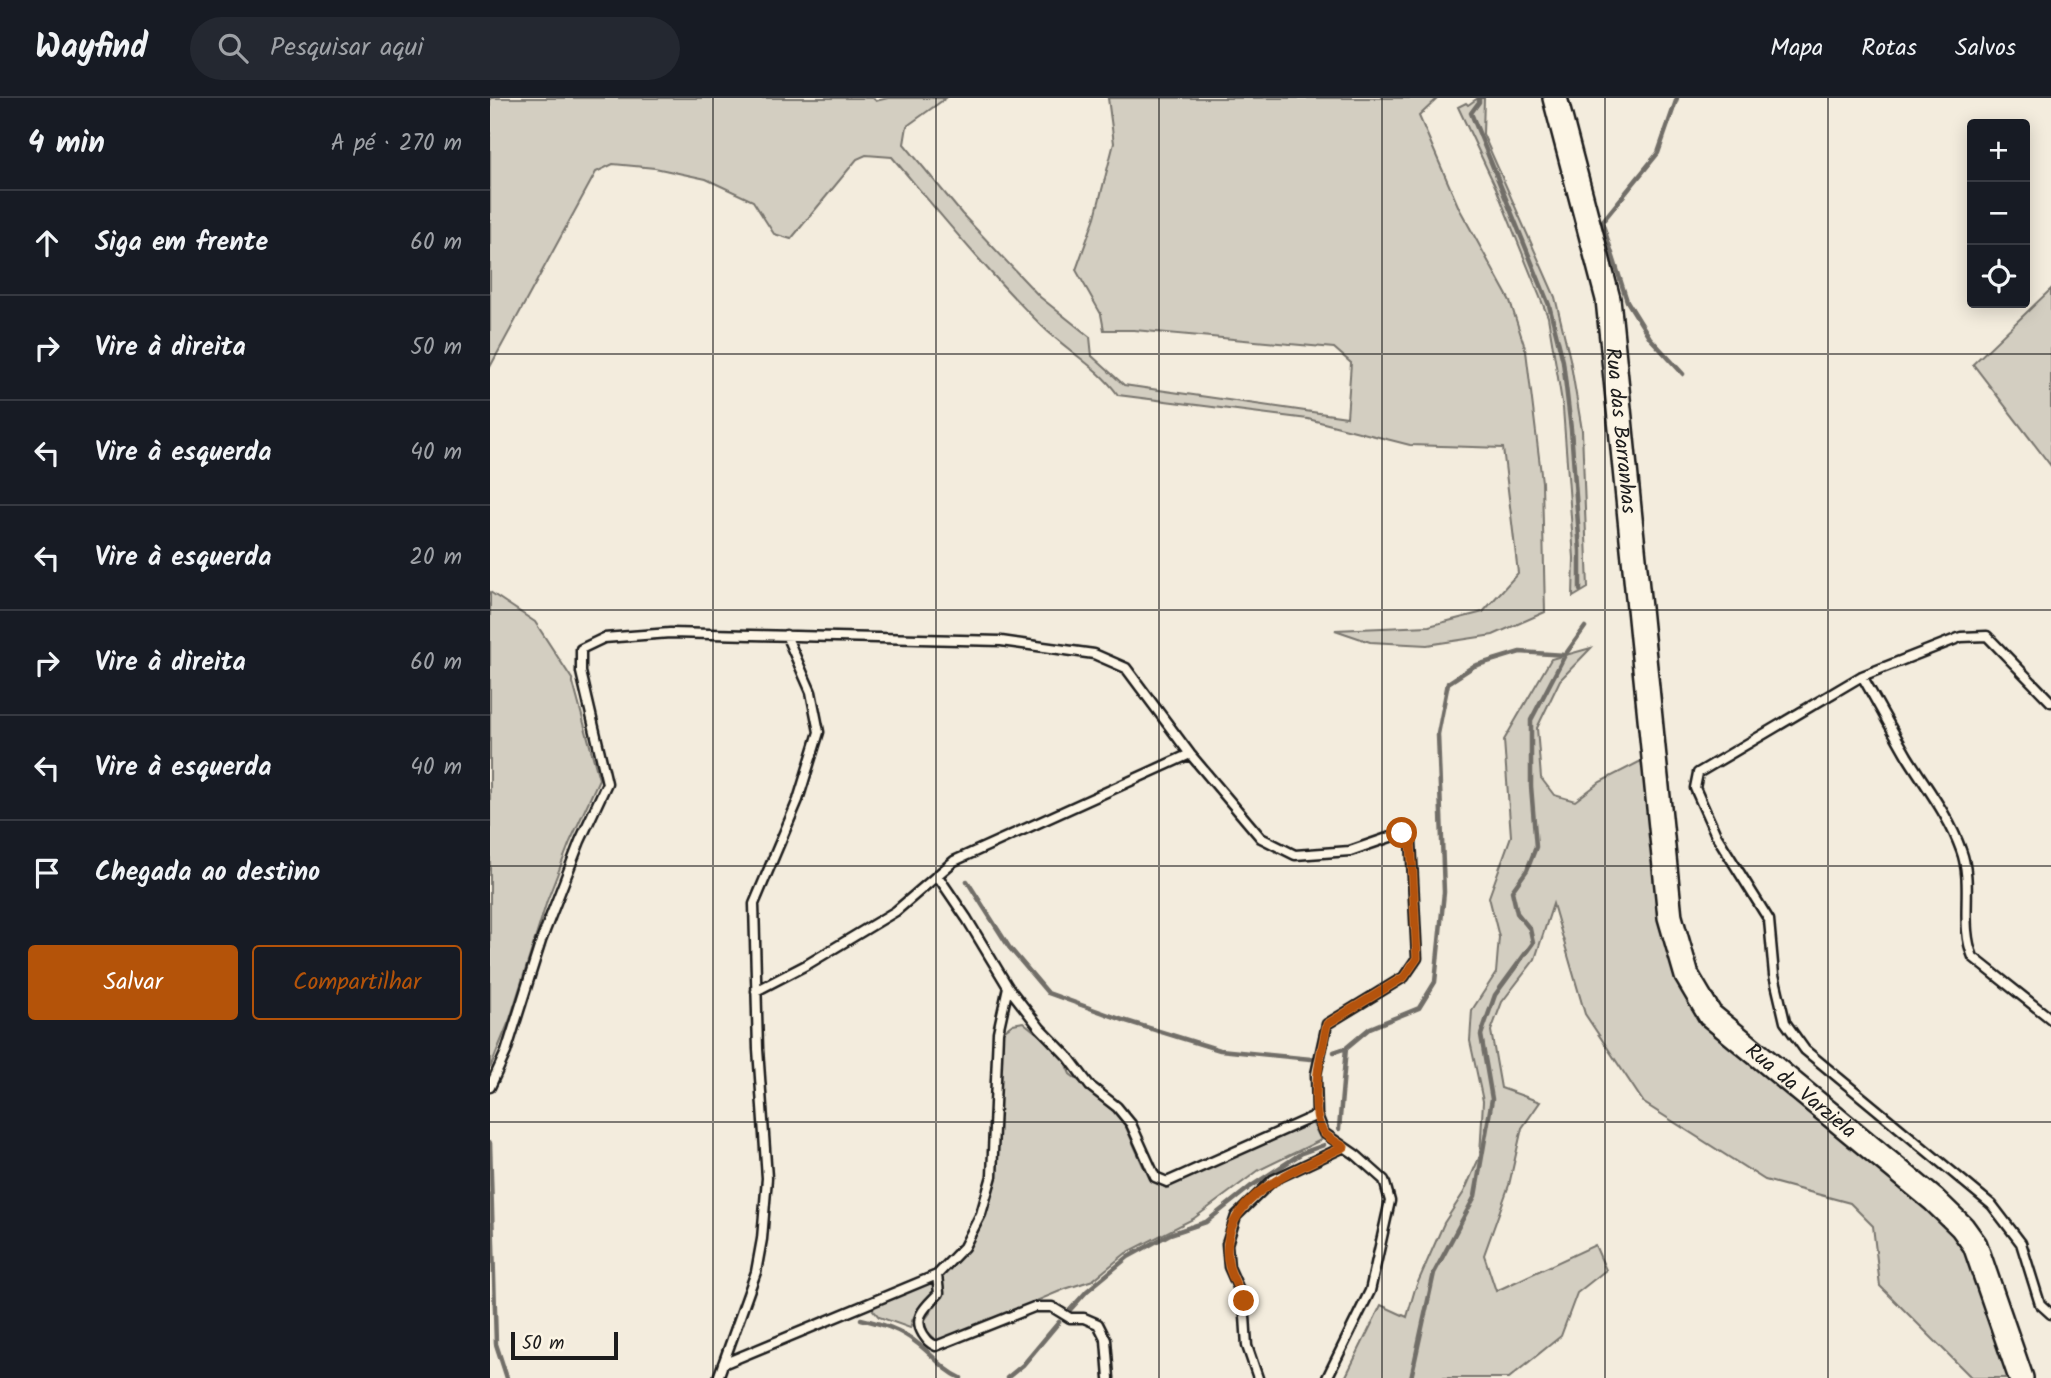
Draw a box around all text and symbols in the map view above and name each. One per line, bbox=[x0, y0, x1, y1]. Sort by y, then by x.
search box bbox=[190, 17, 680, 80]
text: Wayfind bbox=[35, 22, 148, 75]
text: Pesquisar aqui bbox=[270, 27, 424, 69]
icon: search bbox=[214, 29, 252, 67]
text: Mapa bbox=[1770, 29, 1823, 68]
text: Rotas bbox=[1861, 29, 1917, 68]
text: Salvos bbox=[1955, 29, 2016, 68]
map controls bbox=[1967, 119, 2030, 308]
button: + bbox=[1967, 119, 2030, 182]
text: 4 min bbox=[28, 120, 105, 168]
text: A pé · 270 m bbox=[331, 126, 462, 162]
button: − bbox=[1967, 182, 2030, 245]
text: Siga em frente bbox=[95, 222, 268, 264]
icon: ahead bbox=[28, 224, 66, 262]
text: 60 m bbox=[410, 225, 462, 261]
button: locate bbox=[1967, 245, 2030, 308]
text: Vire à direita bbox=[95, 327, 246, 369]
icon: right bbox=[28, 329, 66, 367]
text: 50 m bbox=[411, 330, 462, 366]
street label: Rua das Barranhas bbox=[1595, 346, 1644, 515]
text: Vire à esquerda bbox=[95, 432, 272, 474]
icon: left bbox=[28, 434, 66, 472]
text: 40 m bbox=[410, 435, 462, 471]
text: Vire à esquerda bbox=[95, 537, 272, 579]
icon: left bbox=[28, 539, 66, 577]
text: 20 m bbox=[410, 540, 462, 576]
text: Vire à direita bbox=[95, 642, 246, 684]
icon: right bbox=[28, 644, 66, 682]
text: 60 m bbox=[410, 645, 462, 681]
text: Vire à esquerda bbox=[95, 747, 272, 789]
icon: left bbox=[28, 749, 66, 787]
text: 40 m bbox=[410, 750, 462, 786]
route start bbox=[1386, 817, 1417, 848]
text: Chegada ao destino bbox=[95, 852, 320, 894]
icon: arrive bbox=[28, 854, 66, 892]
button: Salvar bbox=[28, 945, 238, 1020]
button: Compartilhar bbox=[252, 945, 462, 1020]
street label: Rua da Varziela bbox=[1737, 1035, 1863, 1148]
route end bbox=[1228, 1285, 1259, 1316]
scale bar bbox=[511, 1329, 618, 1361]
text: 50 m bbox=[522, 1329, 564, 1359]

